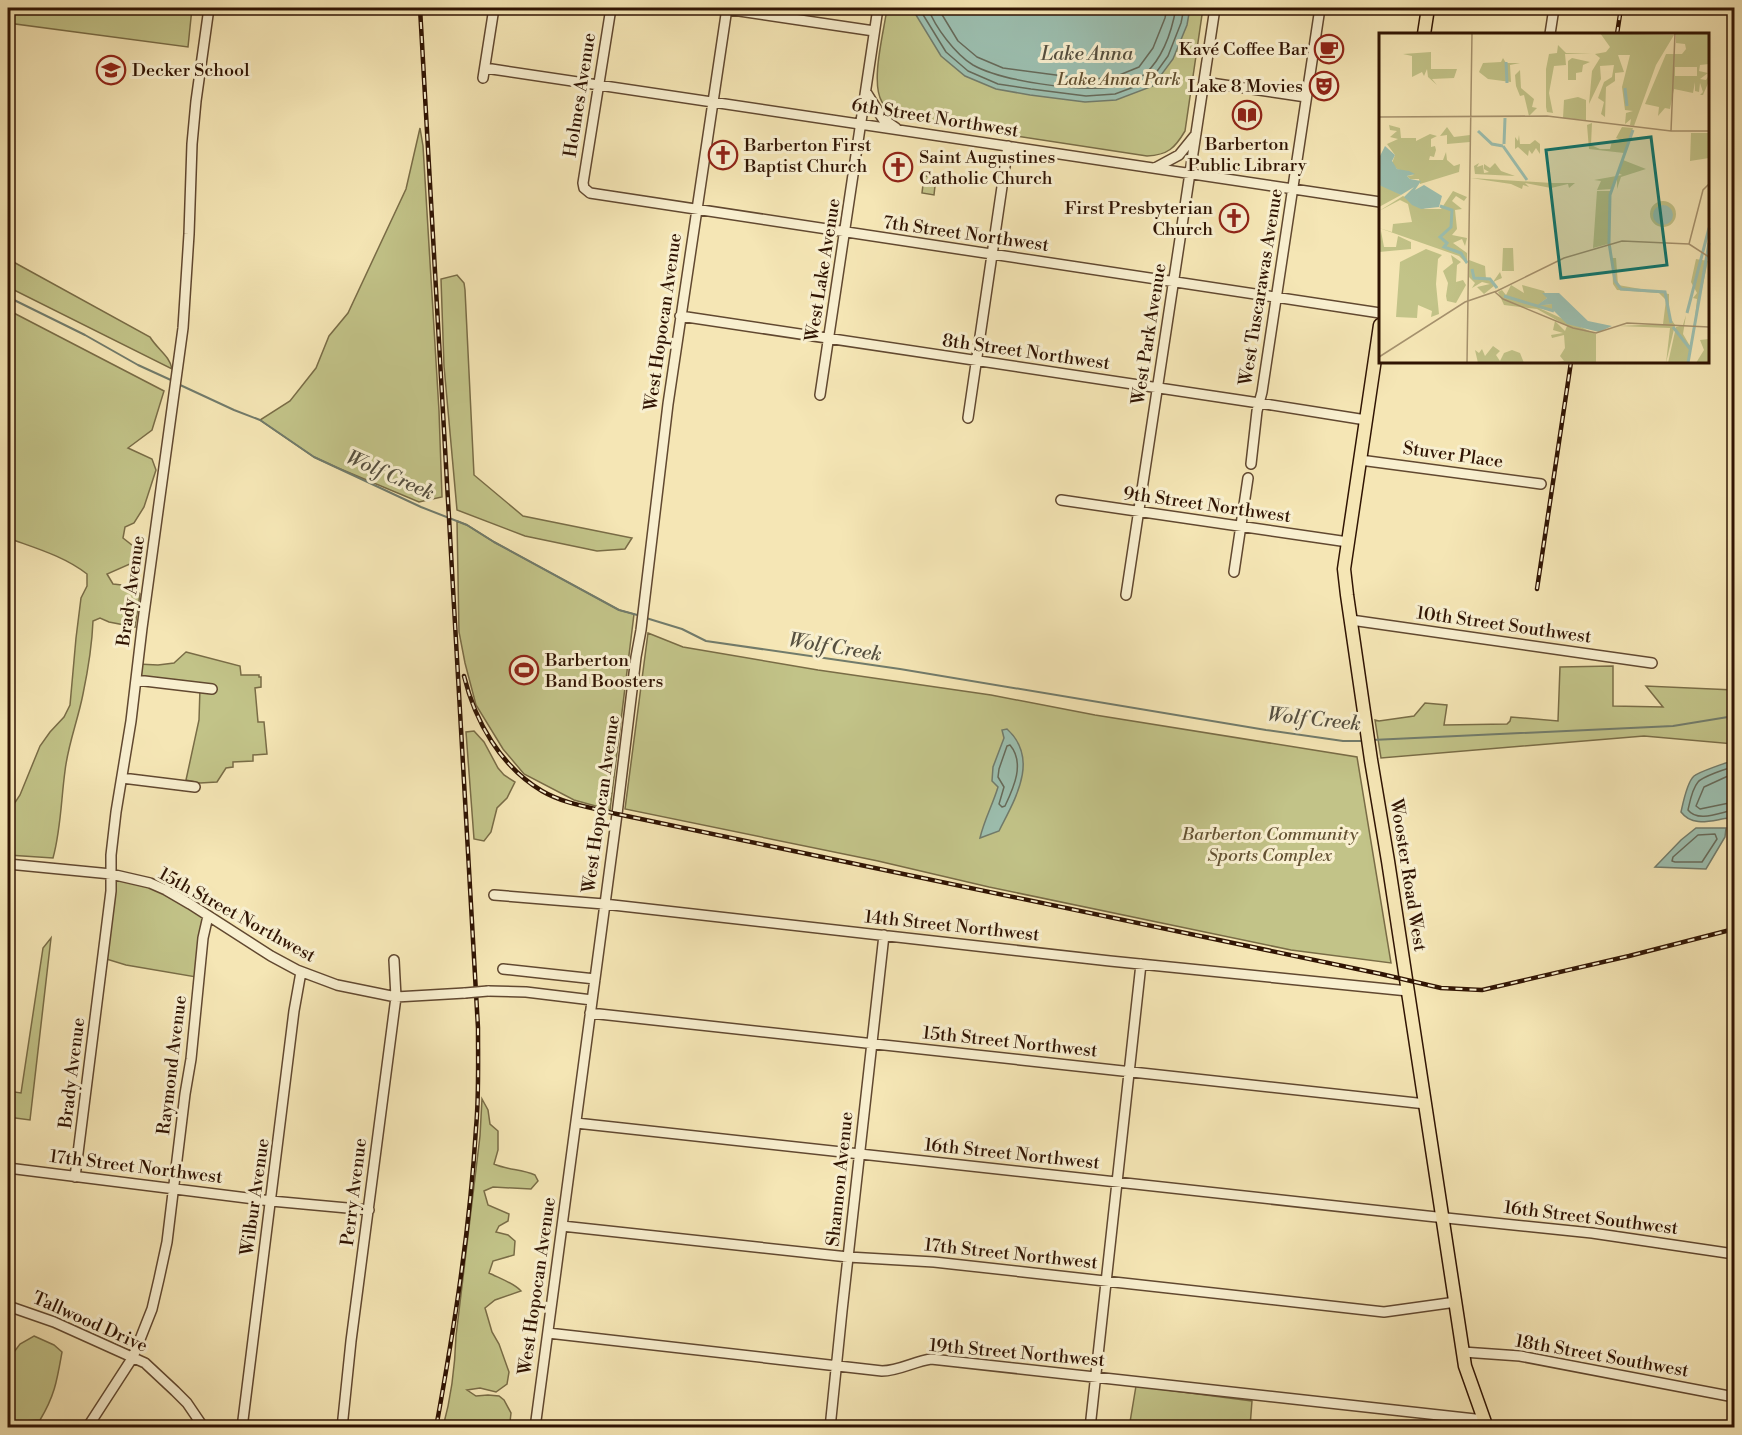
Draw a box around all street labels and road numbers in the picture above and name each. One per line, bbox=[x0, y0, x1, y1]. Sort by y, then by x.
street label: Holmes Avenue bbox=[559, 31, 601, 159]
street label: 6th Street Northwest bbox=[850, 93, 1021, 143]
street label: West Tuscarawas Avenue bbox=[1234, 187, 1288, 388]
street label: West Lake Avenue bbox=[800, 197, 846, 344]
street label: 7th Street Northwest bbox=[882, 211, 1051, 257]
street label: West Hopocan Avenue bbox=[639, 232, 687, 413]
street label: West Park Avenue bbox=[1126, 262, 1172, 407]
street label: 8th Street Northwest bbox=[941, 329, 1112, 375]
street label: Stuver Place bbox=[1401, 437, 1505, 473]
street label: 9th Street Northwest bbox=[1122, 482, 1293, 528]
street label: Brady Avenue bbox=[112, 534, 150, 649]
street label: 10th Street Southwest bbox=[1415, 601, 1594, 649]
street label: West Hopocan Avenue bbox=[577, 714, 625, 895]
street label: Wooster Road West bbox=[1384, 796, 1432, 954]
street label: 15th Street Northwest bbox=[155, 862, 320, 968]
street label: 14th Street Northwest bbox=[863, 905, 1041, 947]
street label: Raymond Avenue bbox=[152, 994, 192, 1136]
street label: Brady Avenue bbox=[54, 1016, 90, 1131]
street label: 15th Street Northwest bbox=[921, 1021, 1099, 1063]
street label: Shannon Avenue bbox=[821, 1110, 859, 1248]
street label: 16th Street Northwest bbox=[923, 1133, 1101, 1175]
street label: Wilbur Avenue bbox=[235, 1137, 275, 1258]
street label: Perry Avenue bbox=[336, 1137, 372, 1247]
street label: 17th Street Northwest bbox=[48, 1145, 224, 1189]
street label: West Hopocan Avenue bbox=[513, 1196, 561, 1377]
street label: 16th Street Southwest bbox=[1503, 1196, 1680, 1240]
street label: 17th Street Northwest bbox=[923, 1233, 1099, 1275]
street label: Tallwood Drive bbox=[29, 1286, 151, 1358]
street label: 18th Street Southwest bbox=[1513, 1329, 1691, 1383]
street label: 19th Street Northwest bbox=[928, 1334, 1106, 1372]

